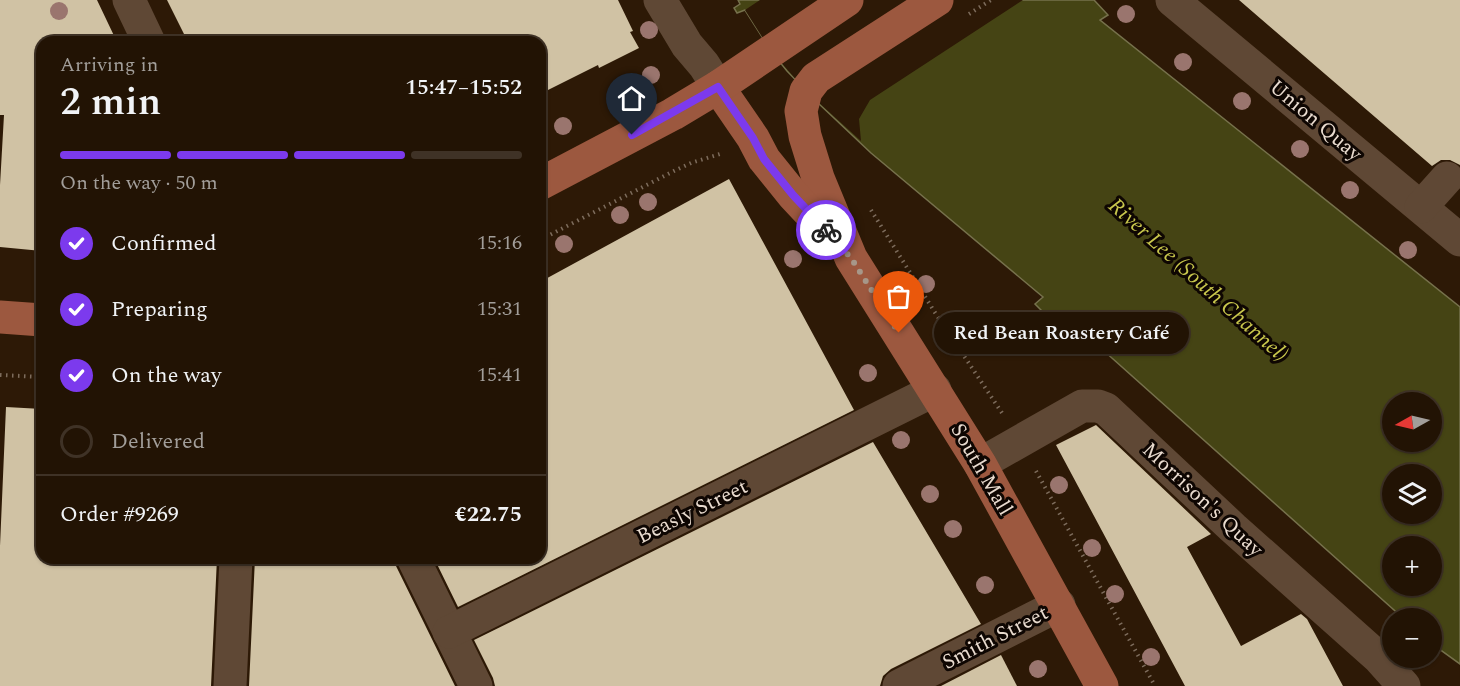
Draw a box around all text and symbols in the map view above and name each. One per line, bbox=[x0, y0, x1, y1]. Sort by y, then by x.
text: Arriving in bbox=[60, 50, 158, 80]
text: 15:47–15:52 bbox=[405, 71, 522, 104]
street label: Union Quay bbox=[1262, 72, 1370, 170]
text: 2 min bbox=[60, 73, 161, 132]
pin bbox=[606, 73, 657, 135]
icon: home bbox=[615, 82, 648, 115]
text: On the way · 50 m bbox=[60, 168, 218, 198]
water label: River Lee (South Channel) bbox=[1101, 190, 1295, 370]
courier bbox=[796, 200, 856, 260]
icon: bike bbox=[810, 214, 843, 247]
icon: check bbox=[60, 227, 93, 260]
text: Confirmed bbox=[111, 227, 217, 260]
text: 15:16 bbox=[477, 228, 522, 258]
pin bbox=[873, 271, 924, 333]
icon: bag bbox=[882, 280, 915, 313]
icon: check bbox=[60, 293, 93, 326]
text: Preparing bbox=[111, 293, 208, 326]
text: 15:31 bbox=[477, 294, 522, 324]
callout: Red Bean Roastery Café bbox=[935, 312, 1190, 354]
text: Red Bean Roastery Café bbox=[953, 318, 1170, 348]
icon: check bbox=[60, 359, 93, 392]
text: On the way bbox=[111, 359, 222, 392]
text: 15:41 bbox=[477, 360, 522, 390]
north arrow bbox=[1382, 392, 1442, 452]
map controls bbox=[1382, 392, 1442, 668]
street label: South Mall bbox=[942, 417, 1021, 522]
text: Delivered bbox=[111, 425, 205, 458]
street label: Morrison's Quay bbox=[1134, 435, 1271, 565]
button: layers bbox=[1382, 464, 1442, 524]
street label: Beasly Street bbox=[631, 471, 753, 553]
text: Order #9269 bbox=[60, 498, 179, 531]
text: €22.75 bbox=[454, 498, 522, 531]
button: + bbox=[1382, 536, 1442, 596]
street label: Smith Street bbox=[937, 597, 1054, 678]
button: − bbox=[1382, 608, 1442, 668]

